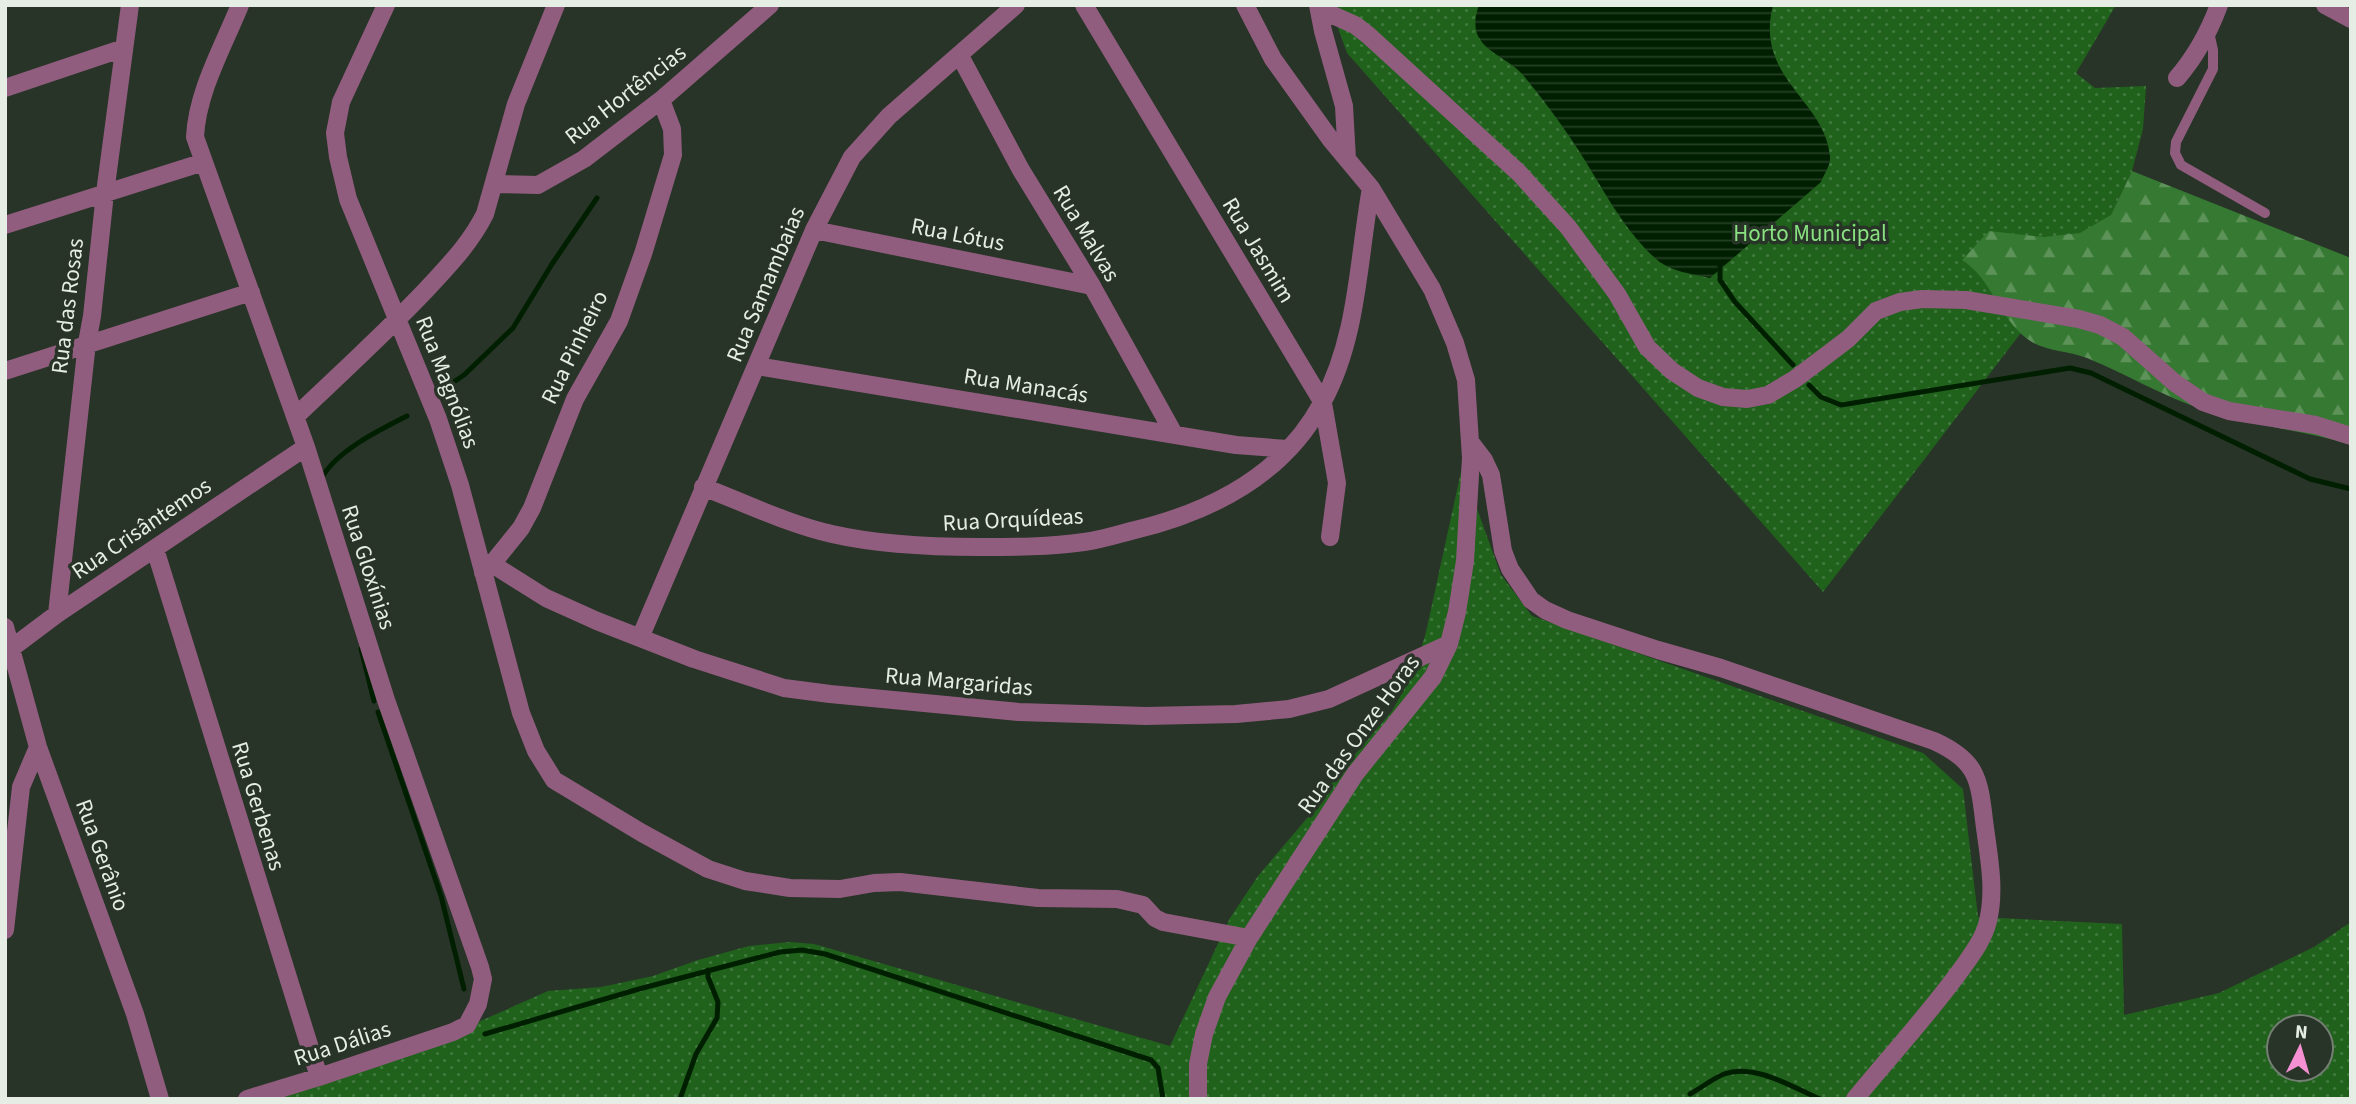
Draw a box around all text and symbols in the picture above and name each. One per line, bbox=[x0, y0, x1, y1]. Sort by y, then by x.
street label: Rua Hortências bbox=[558, 36, 693, 152]
street label: Rua Malvas bbox=[1045, 179, 1128, 288]
street label: Rua Jasmim bbox=[1214, 191, 1303, 309]
street label: Rua Samambaias bbox=[718, 201, 813, 367]
street label: Rua Lótus bbox=[908, 209, 1008, 260]
park label: Horto Municipal bbox=[1733, 217, 1887, 250]
street label: Rua das Rosas bbox=[43, 236, 92, 376]
street label: Rua Pinheiro bbox=[533, 285, 616, 410]
street label: Rua Magnólias bbox=[407, 311, 488, 453]
street label: Rua Manacás bbox=[961, 359, 1091, 412]
street label: Rua Crisântemos bbox=[65, 469, 218, 587]
street label: Rua Orquídeas bbox=[942, 499, 1084, 540]
street label: Rua Gloxínias bbox=[333, 501, 404, 634]
street label: Rua das Onze Horas bbox=[1289, 648, 1428, 821]
street label: Rua Margaridas bbox=[884, 659, 1034, 704]
street label: Rua Gerbenas bbox=[223, 738, 294, 875]
street label: Rua Gerânio bbox=[67, 794, 138, 916]
street label: Rua Dálias bbox=[289, 1012, 395, 1075]
north arrow bbox=[2265, 1013, 2335, 1083]
text: N bbox=[2294, 1019, 2309, 1047]

